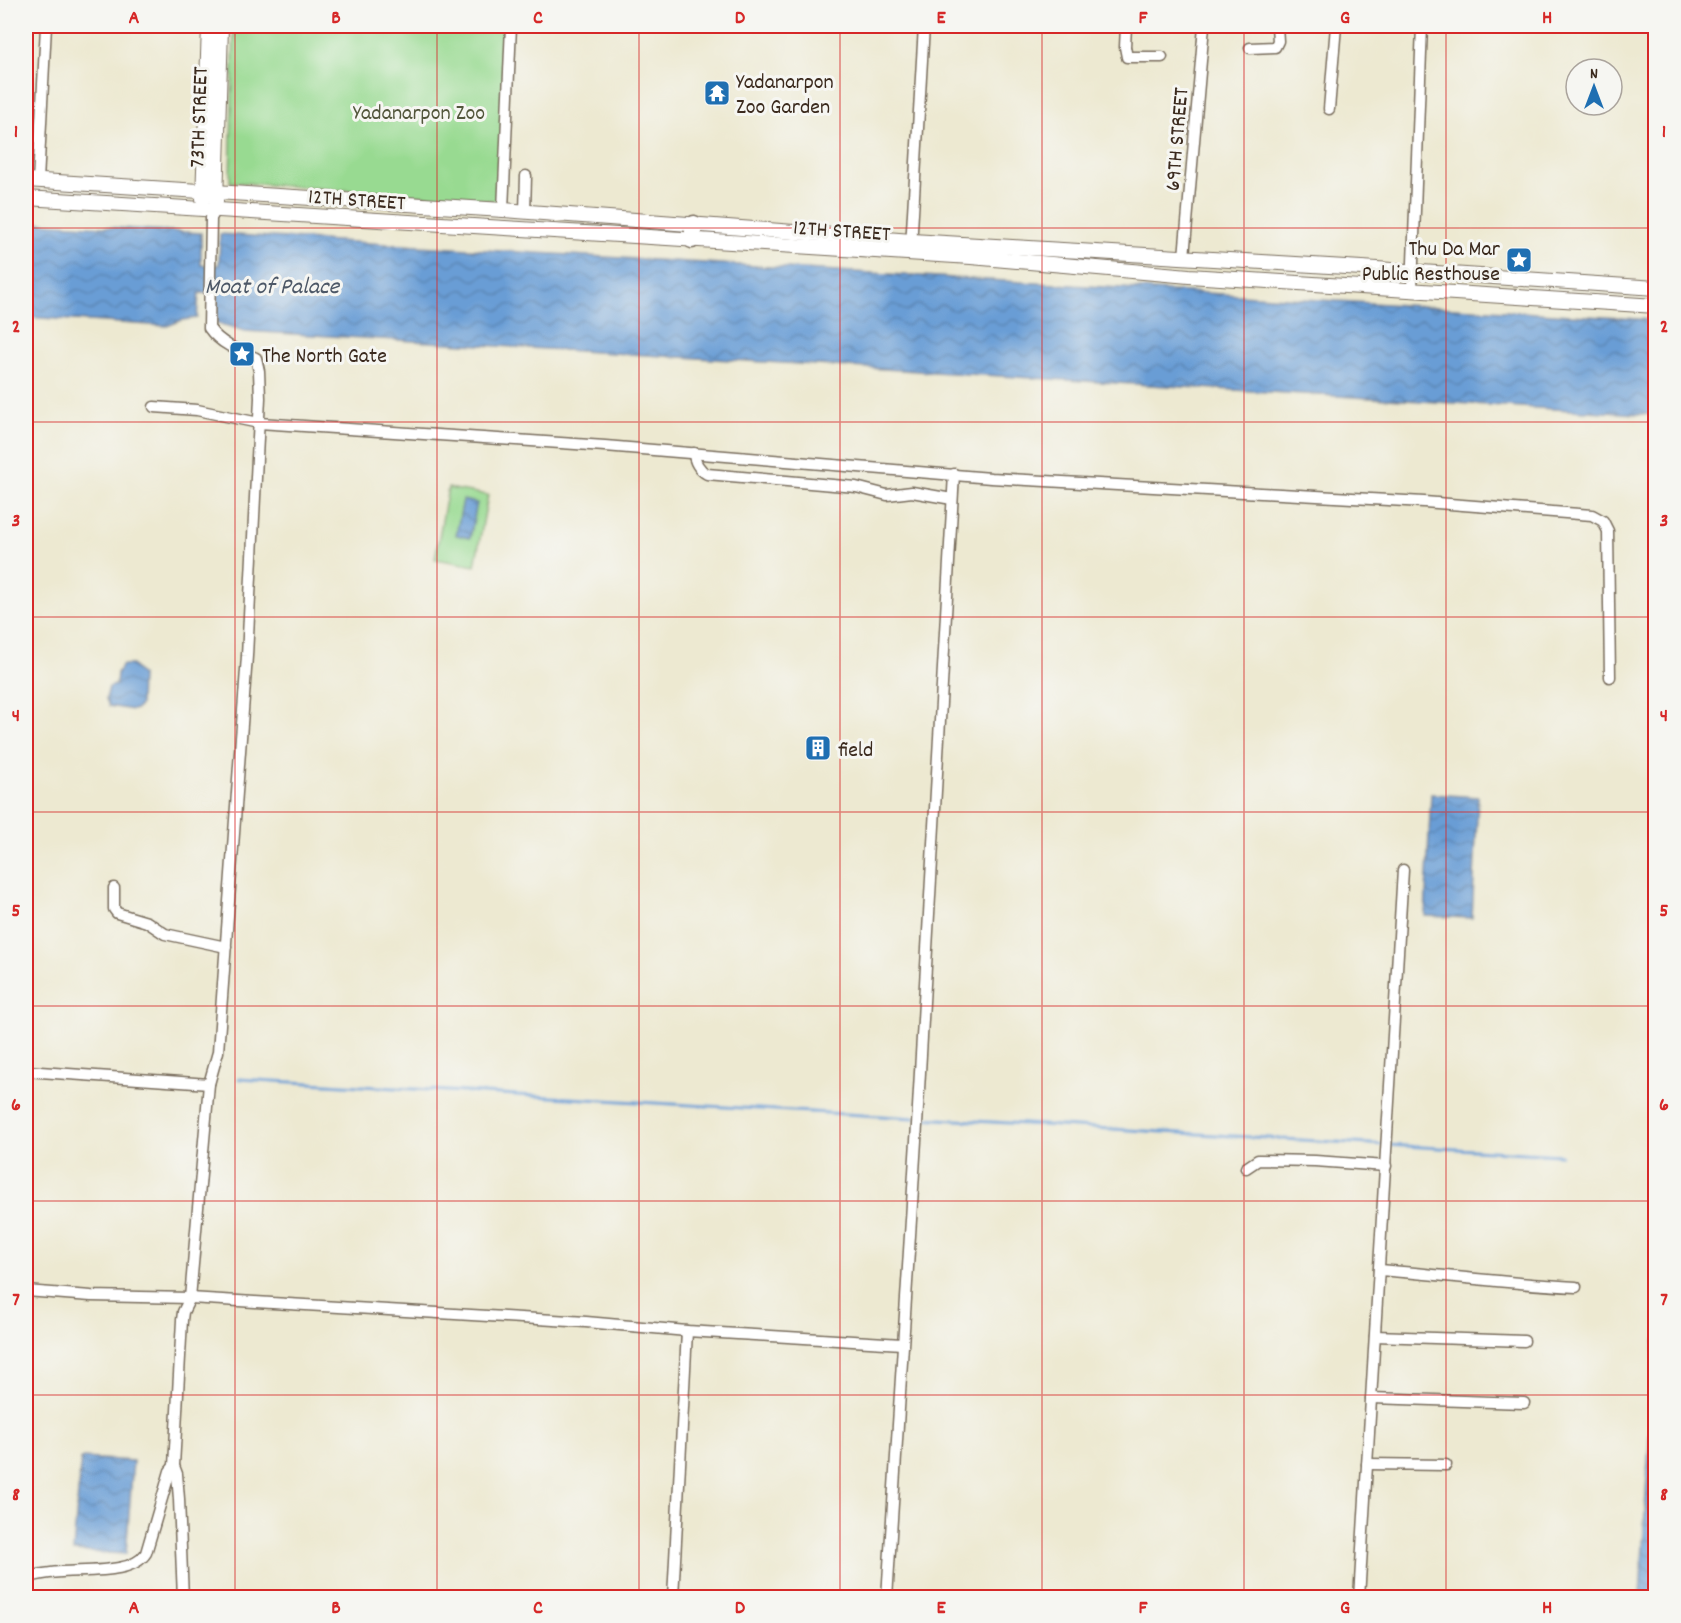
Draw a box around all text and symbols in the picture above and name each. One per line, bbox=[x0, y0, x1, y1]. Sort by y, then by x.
text: A bbox=[129, 5, 140, 33]
text: B bbox=[331, 5, 341, 33]
text: C bbox=[533, 5, 543, 33]
text: D bbox=[735, 5, 746, 33]
text: E bbox=[936, 5, 946, 33]
text: F bbox=[1139, 5, 1149, 33]
text: G bbox=[1340, 5, 1350, 33]
text: H bbox=[1542, 5, 1552, 33]
north arrow bbox=[1564, 57, 1624, 117]
text: N bbox=[1590, 63, 1598, 86]
street label: 73TH STREET bbox=[183, 66, 218, 168]
place label: Yadanarpon Zoo Garden bbox=[736, 68, 834, 124]
temple icon: Yadanarpon Zoo Garden bbox=[702, 78, 732, 108]
street label: 69TH STREET bbox=[1159, 86, 1198, 192]
park label: Yadanarpon Zoo bbox=[353, 99, 485, 130]
text: 1 bbox=[14, 119, 18, 147]
text: 1 bbox=[1662, 119, 1666, 147]
street label: 12TH STREET bbox=[307, 183, 407, 220]
street label: 12TH STREET bbox=[792, 214, 892, 251]
place label: Thu Da Mar Public Resthouse bbox=[1362, 235, 1501, 291]
place icon: Thu Da Mar Public Resthouse bbox=[1504, 245, 1534, 275]
water label: Moat of Palace bbox=[205, 271, 341, 305]
text: 2 bbox=[12, 314, 20, 342]
text: 2 bbox=[1660, 314, 1668, 342]
place icon: The North Gate bbox=[227, 339, 257, 369]
place label: The North Gate bbox=[262, 342, 387, 373]
text: 3 bbox=[12, 508, 20, 536]
text: 3 bbox=[1660, 508, 1668, 536]
text: 4 bbox=[12, 703, 20, 731]
text: 4 bbox=[1660, 703, 1668, 731]
building icon: field bbox=[803, 733, 833, 763]
place label: field bbox=[838, 736, 873, 767]
text: 5 bbox=[11, 898, 21, 926]
text: 5 bbox=[1659, 898, 1669, 926]
text: 6 bbox=[11, 1092, 21, 1120]
text: 6 bbox=[1659, 1092, 1669, 1120]
text: 7 bbox=[12, 1287, 20, 1315]
text: 7 bbox=[1660, 1287, 1668, 1315]
text: 8 bbox=[12, 1482, 20, 1510]
text: 8 bbox=[1660, 1482, 1668, 1510]
text: A bbox=[129, 1595, 140, 1623]
text: B bbox=[331, 1595, 341, 1623]
text: C bbox=[533, 1595, 543, 1623]
text: D bbox=[735, 1595, 746, 1623]
text: E bbox=[936, 1595, 946, 1623]
text: F bbox=[1139, 1595, 1149, 1623]
text: G bbox=[1340, 1595, 1350, 1623]
text: H bbox=[1542, 1595, 1552, 1623]

